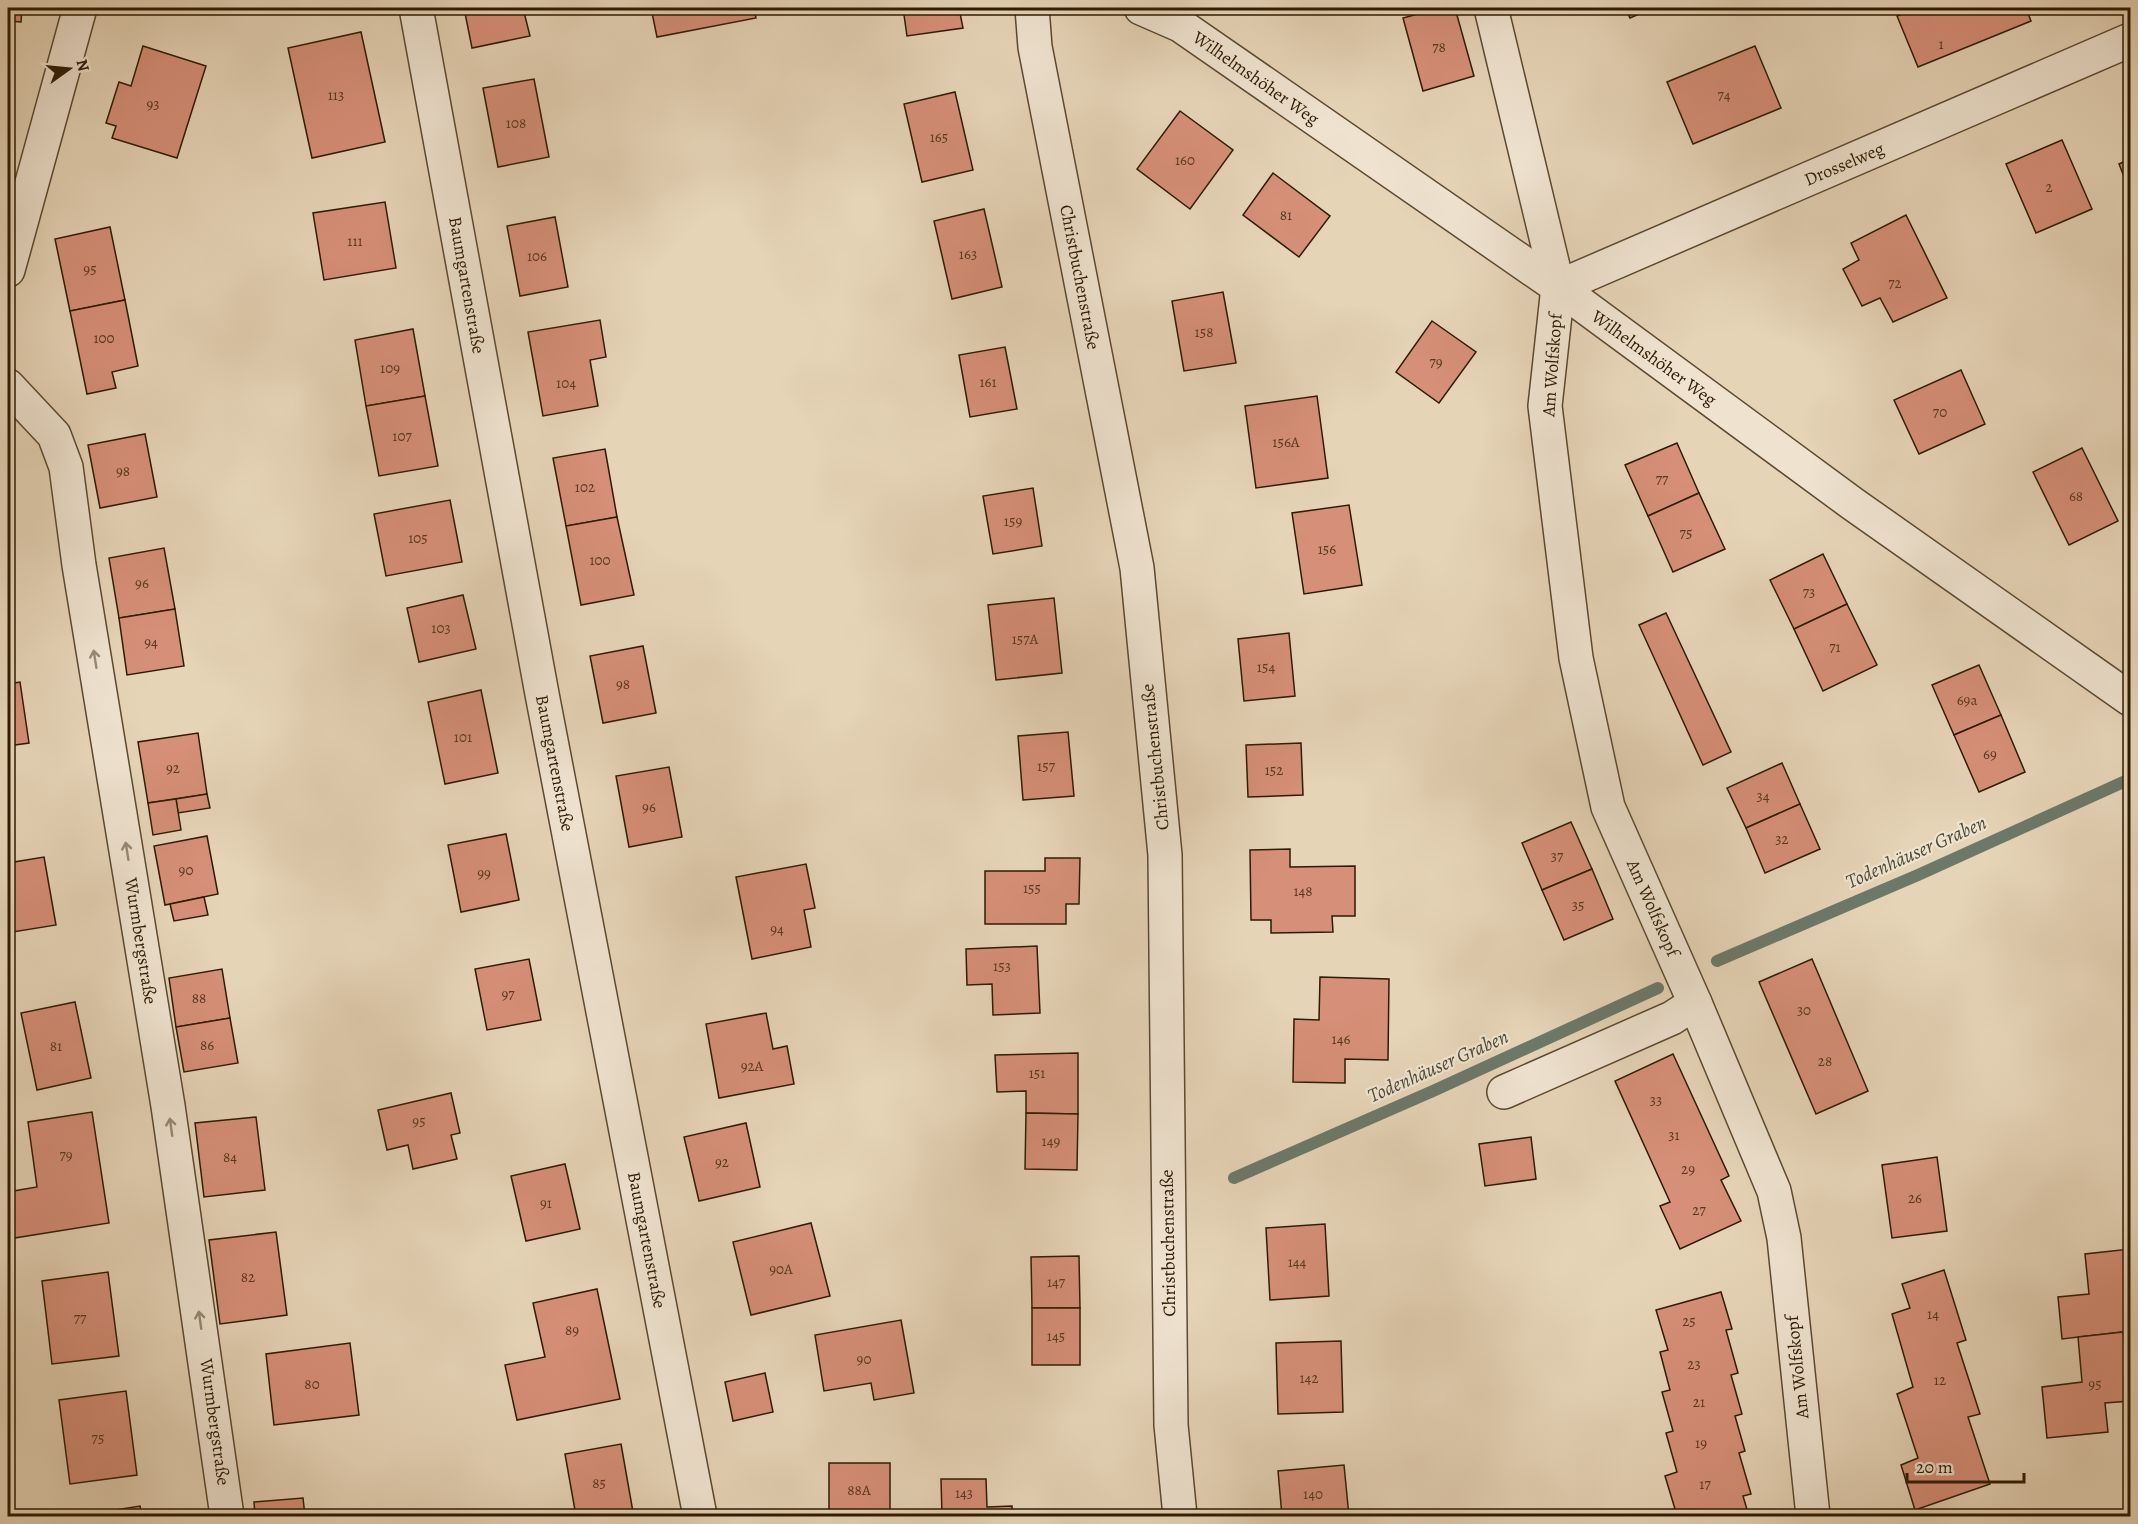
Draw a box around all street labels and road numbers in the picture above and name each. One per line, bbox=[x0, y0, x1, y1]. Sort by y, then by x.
street label: Wilhelmshöher Weg bbox=[1187, 25, 1324, 131]
street label: Drosselweg bbox=[1800, 136, 1888, 192]
street label: Christbuchenstraße bbox=[1054, 203, 1106, 351]
street label: Baumgartenstraße bbox=[443, 215, 491, 355]
street label: Wilhelmshöher Weg bbox=[1586, 304, 1721, 411]
street label: Am Wolfskopf bbox=[1536, 309, 1568, 419]
street label: Christbuchenstraße bbox=[1135, 683, 1175, 831]
street label: Baumgartenstraße bbox=[530, 693, 580, 833]
street label: Am Wolfskopf bbox=[1621, 855, 1686, 963]
street label: Wurmbergstraße bbox=[119, 875, 163, 1006]
street label: Christbuchenstraße bbox=[1155, 1169, 1181, 1317]
street label: Baumgartenstraße bbox=[622, 1170, 672, 1310]
street label: Am Wolfskopf bbox=[1779, 1311, 1814, 1421]
street label: Wurmbergstraße bbox=[194, 1356, 236, 1487]

